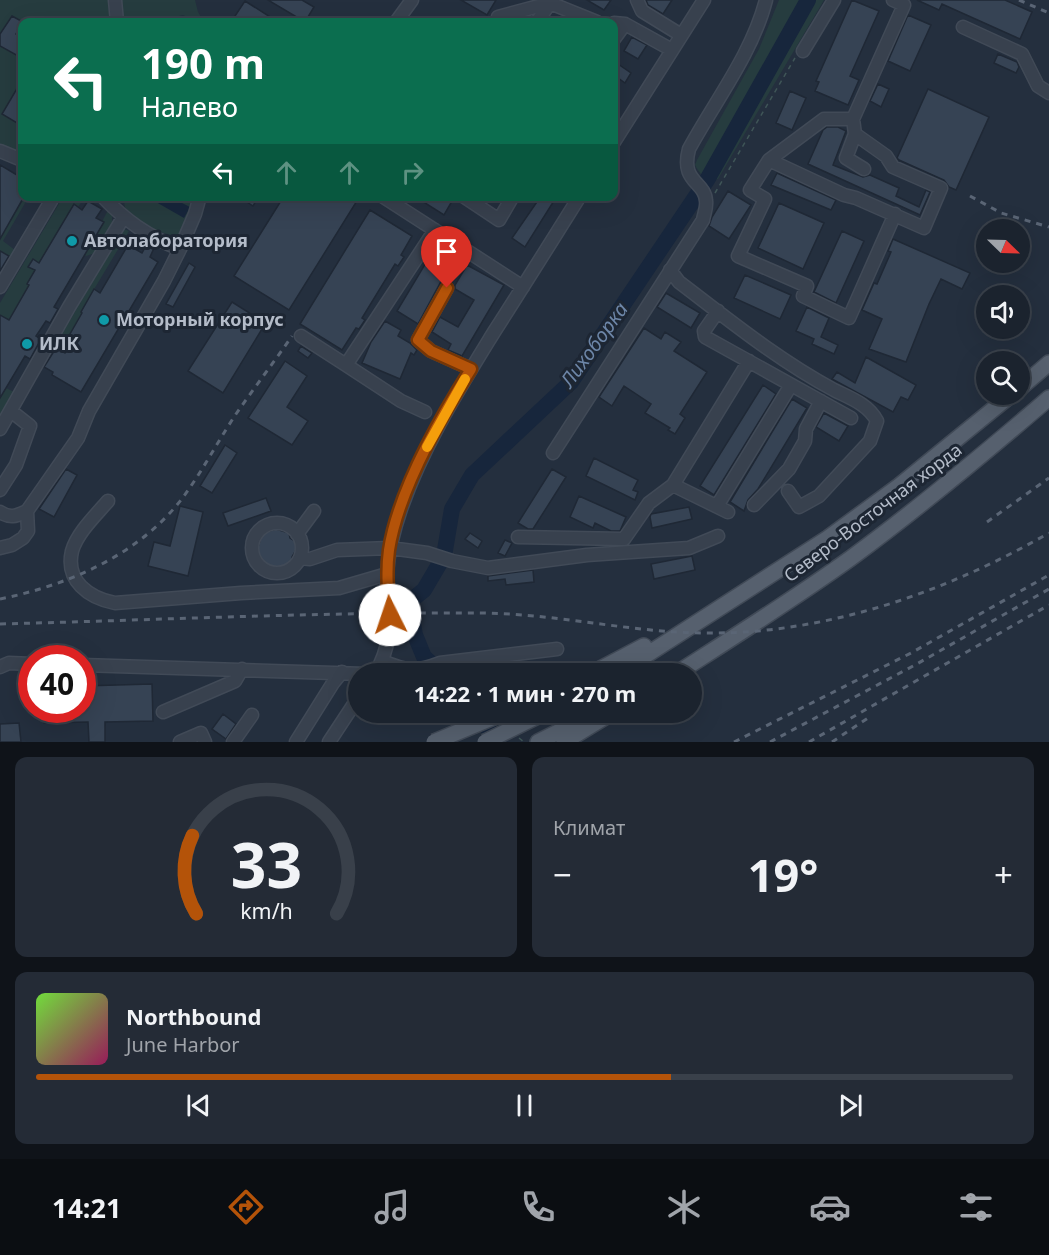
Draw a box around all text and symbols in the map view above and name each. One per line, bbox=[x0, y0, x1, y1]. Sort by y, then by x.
text: 190 m bbox=[141, 34, 265, 91]
icon: left bbox=[42, 42, 120, 120]
text: Налево bbox=[141, 88, 238, 125]
icon: left bbox=[207, 156, 240, 189]
icon: ahead bbox=[270, 156, 303, 189]
icon: ahead bbox=[333, 156, 366, 189]
icon: right bbox=[396, 156, 429, 189]
north arrow bbox=[976, 219, 1030, 273]
map controls bbox=[976, 219, 1030, 405]
pin bbox=[421, 226, 472, 288]
place label: Автолаборатория bbox=[84, 228, 248, 252]
marker: Автолаборатория bbox=[65, 234, 79, 248]
icon: arrive bbox=[430, 235, 463, 268]
button: sound bbox=[976, 285, 1030, 339]
water label: Лихоборка bbox=[553, 297, 634, 394]
place label: Моторный корпус bbox=[116, 307, 284, 331]
marker: Моторный корпус bbox=[97, 313, 111, 327]
place label: ИЛК bbox=[39, 331, 79, 355]
marker: ИЛК bbox=[20, 337, 34, 351]
button: search bbox=[976, 351, 1030, 405]
street label: Северо-Восточная хорда bbox=[779, 437, 966, 587]
position arrow bbox=[358, 583, 422, 647]
speed limit sign: 40 bbox=[18, 645, 96, 723]
text: 14:22 · 1 мин · 270 m bbox=[414, 678, 636, 708]
text: Климат bbox=[553, 814, 625, 841]
text: 33 bbox=[230, 821, 302, 906]
text: 19° bbox=[748, 844, 818, 905]
text: − bbox=[553, 852, 572, 897]
text: + bbox=[994, 852, 1013, 897]
text: km/h bbox=[240, 896, 292, 925]
text: Northbound bbox=[126, 1001, 261, 1031]
text: June Harbor bbox=[126, 1031, 240, 1058]
icon: previous bbox=[182, 1089, 215, 1122]
icon: pause bbox=[508, 1089, 541, 1122]
icon: next bbox=[834, 1089, 867, 1122]
icon: directions bbox=[225, 1186, 267, 1228]
icon: music bbox=[371, 1186, 413, 1228]
icon: phone bbox=[517, 1186, 559, 1228]
icon: climate bbox=[663, 1186, 705, 1228]
icon: car bbox=[809, 1186, 851, 1228]
icon: filters bbox=[955, 1186, 997, 1228]
text: 14:21 bbox=[52, 1189, 121, 1226]

